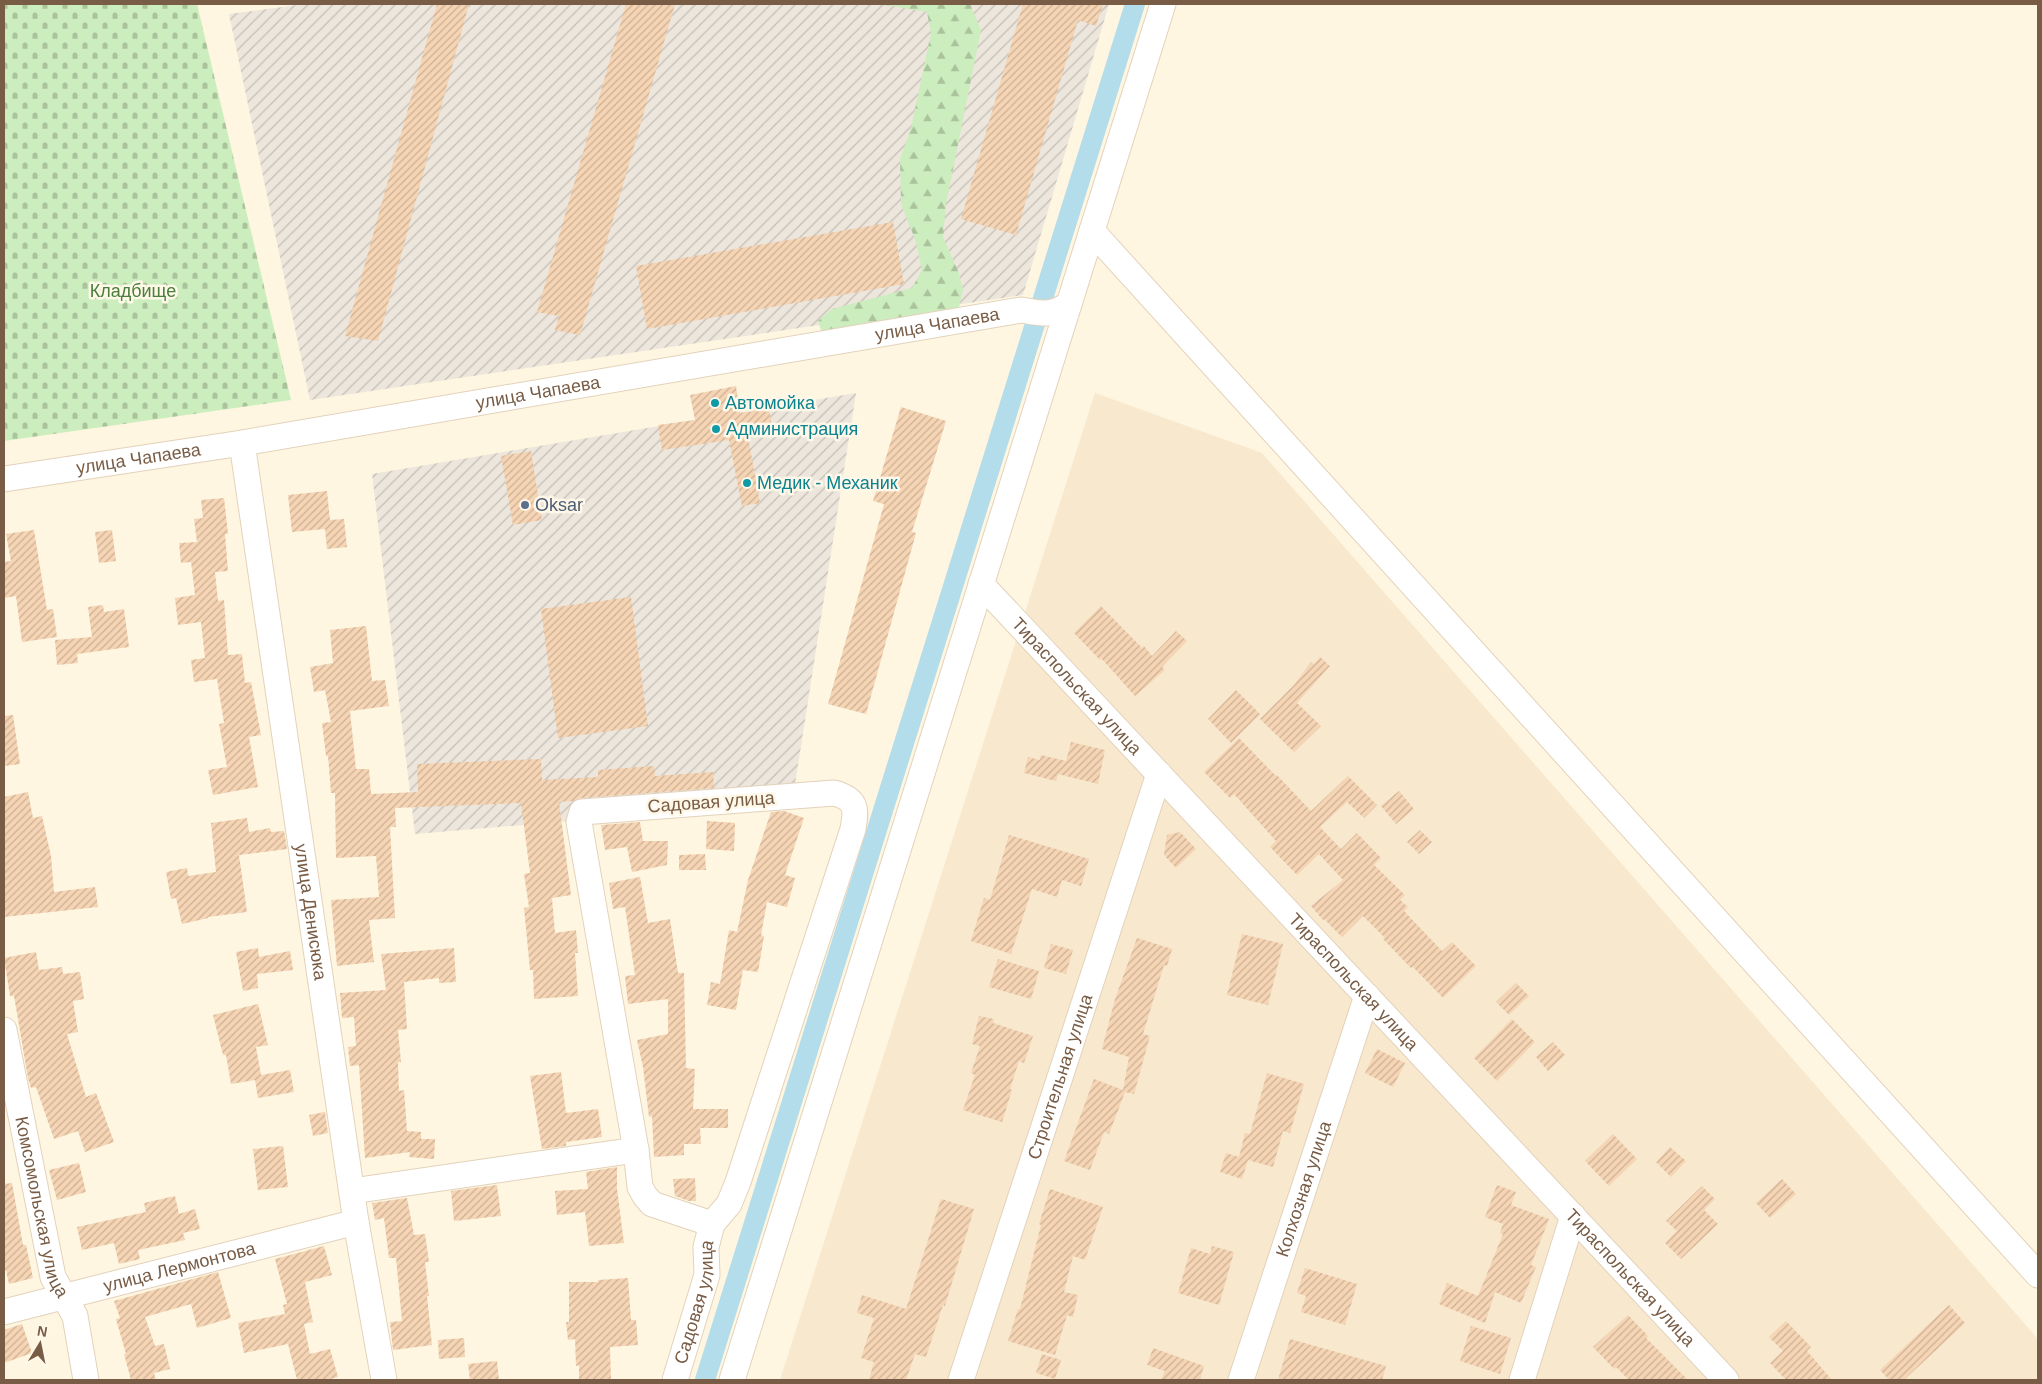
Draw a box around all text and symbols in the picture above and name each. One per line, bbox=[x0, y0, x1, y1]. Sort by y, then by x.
park label: Кладбище bbox=[90, 281, 176, 301]
street label: улица Чапаева bbox=[874, 304, 1002, 345]
street label: улица Чапаева bbox=[474, 372, 603, 413]
place label: Автомойка bbox=[725, 393, 816, 413]
marker: Автомойка bbox=[709, 397, 721, 409]
place label: Администрация bbox=[726, 419, 858, 439]
marker: Администрация bbox=[710, 423, 722, 435]
street label: улица Чапаева bbox=[75, 439, 203, 478]
place label: Медик - Механик bbox=[757, 473, 898, 493]
marker: Медик - Механик bbox=[741, 477, 753, 489]
place label: Oksar bbox=[535, 495, 583, 515]
marker: Oksar bbox=[519, 499, 531, 511]
street label: Тираспольская улица bbox=[1008, 614, 1146, 760]
street label: Садовая улица bbox=[647, 788, 776, 816]
street label: улица Денисюка bbox=[291, 843, 331, 982]
street label: Тираспольская улица bbox=[1285, 909, 1423, 1055]
street label: Строительная улица bbox=[1024, 991, 1097, 1162]
street label: Комсомольская улица bbox=[11, 1115, 73, 1302]
street label: Колхозная улица bbox=[1272, 1118, 1336, 1259]
street label: Тираспольская улица bbox=[1561, 1205, 1700, 1351]
street label: Садовая улица bbox=[670, 1237, 718, 1366]
street label: улица Лермонтова bbox=[101, 1238, 258, 1296]
north arrow bbox=[15, 1319, 65, 1369]
text: N bbox=[36, 1322, 49, 1340]

